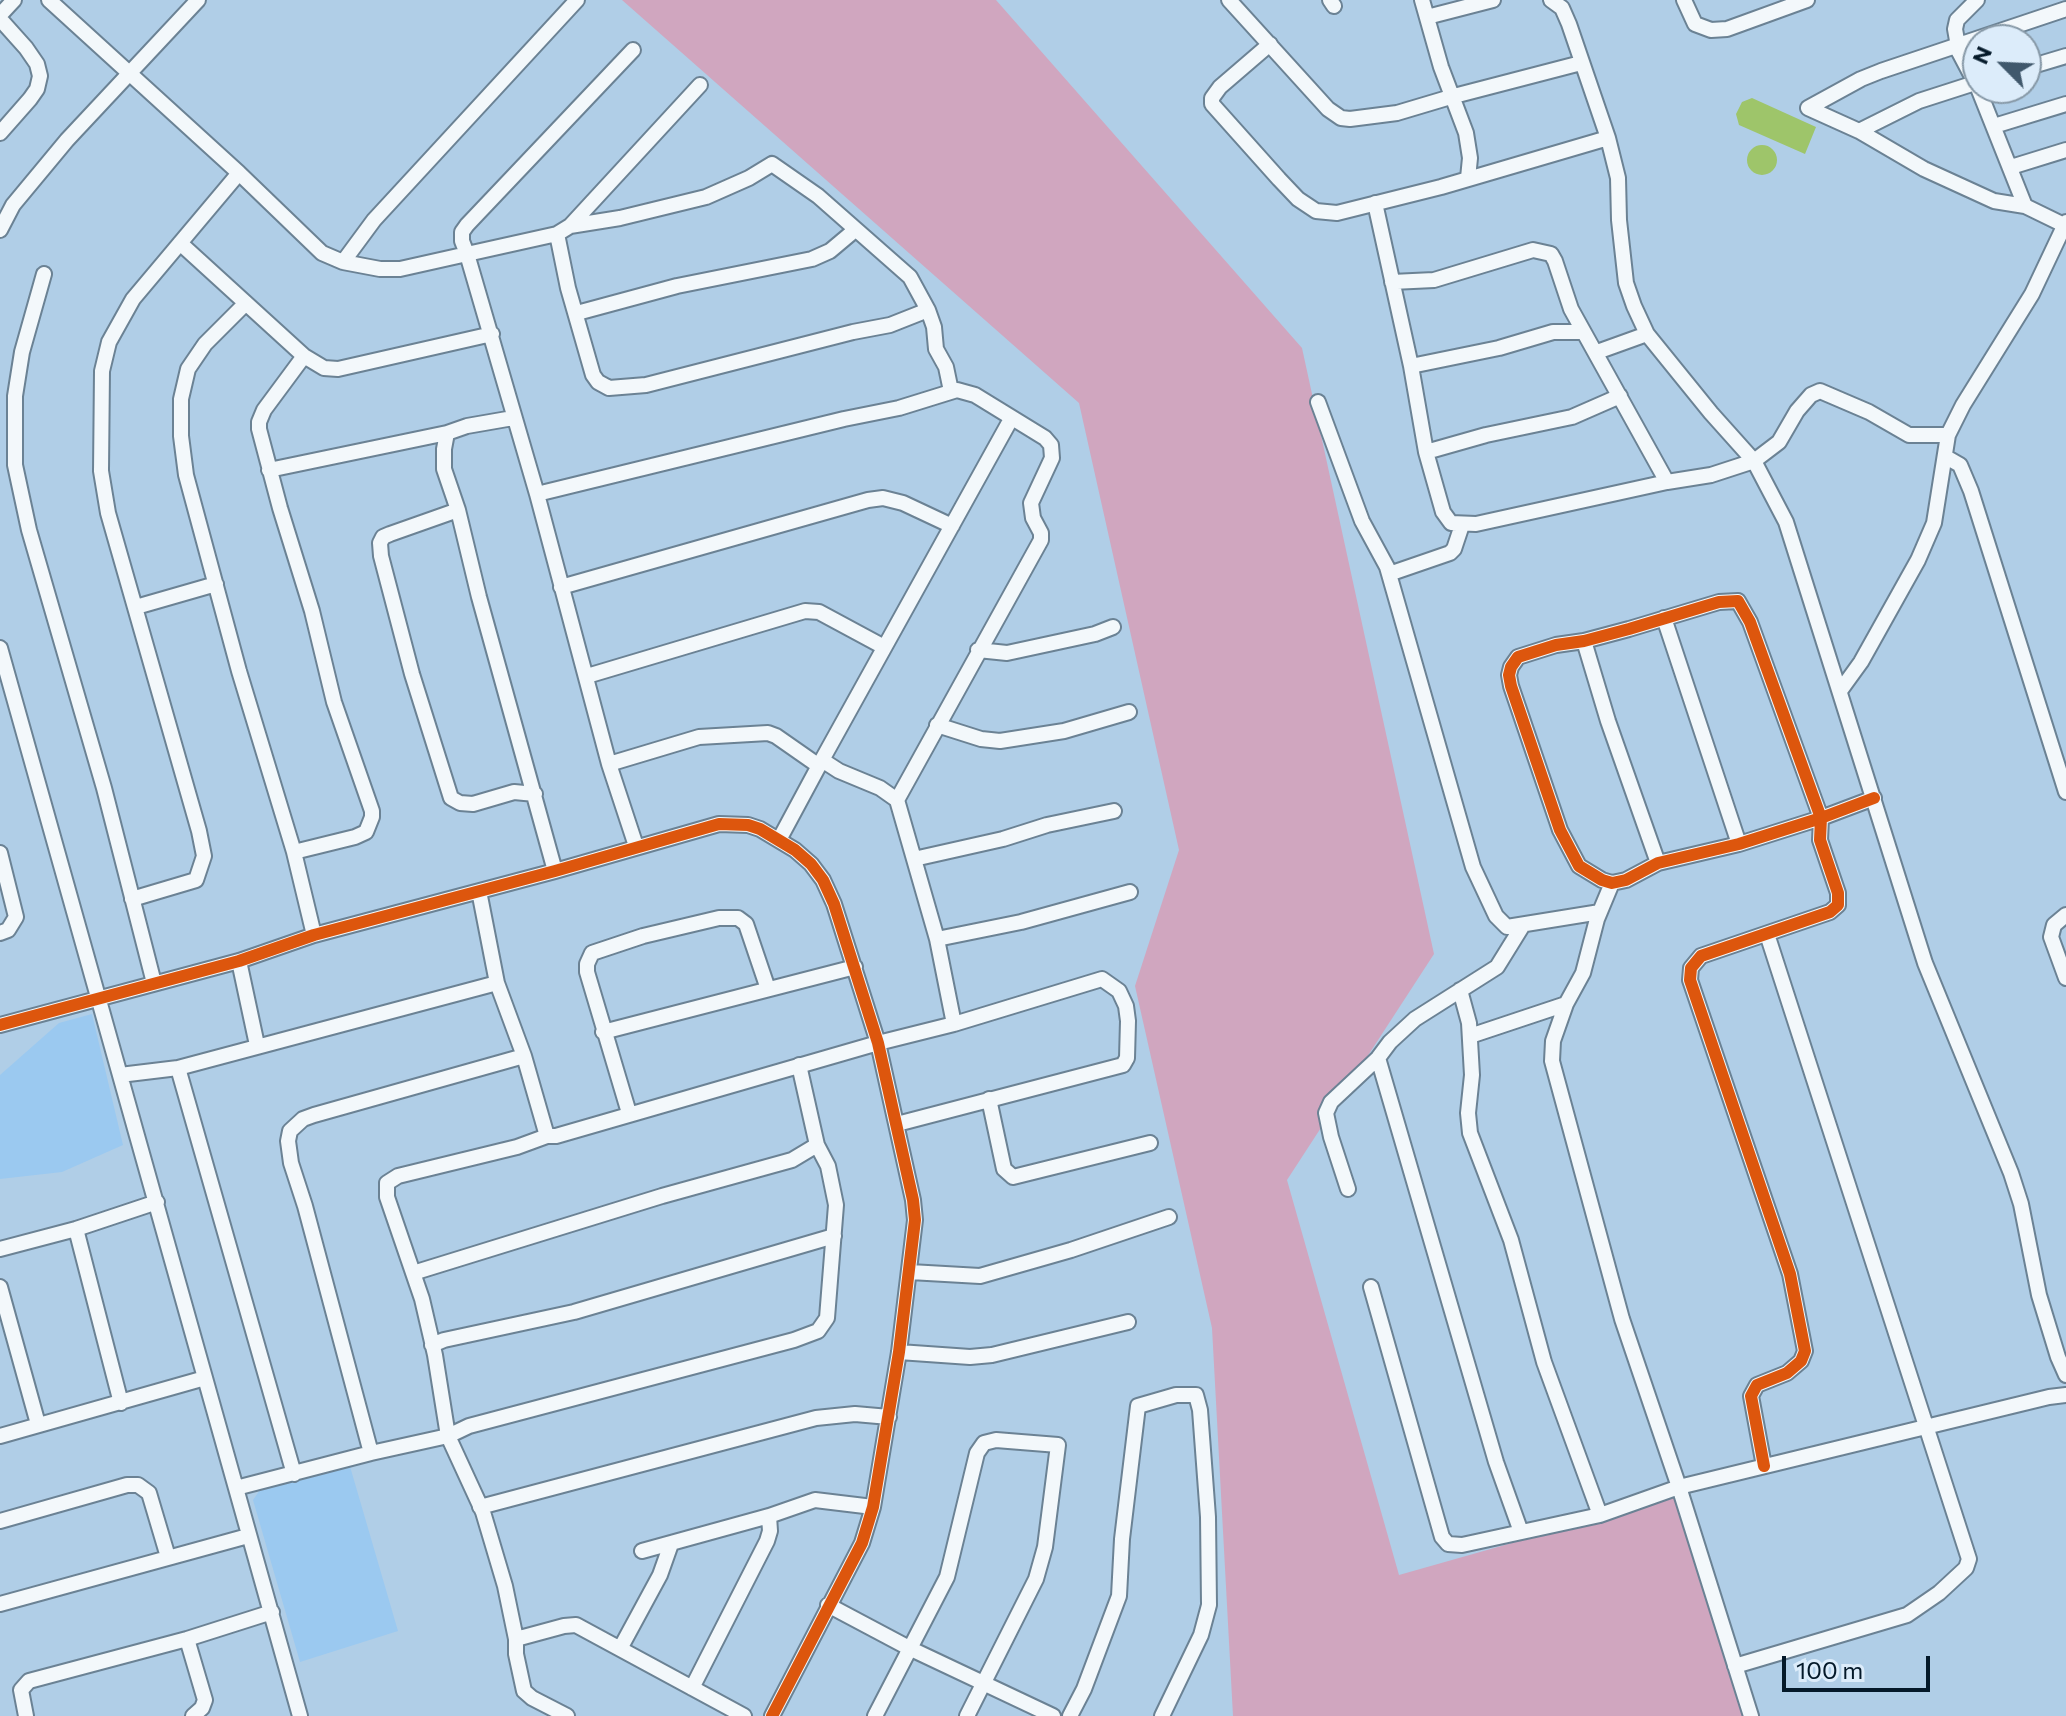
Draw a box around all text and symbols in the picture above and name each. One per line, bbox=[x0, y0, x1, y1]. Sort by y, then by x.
north arrow bbox=[1962, 24, 2042, 104]
text: N bbox=[1966, 42, 1997, 68]
scale bar bbox=[1786, 1640, 1934, 1690]
text: 100 m bbox=[1796, 1655, 1863, 1684]

